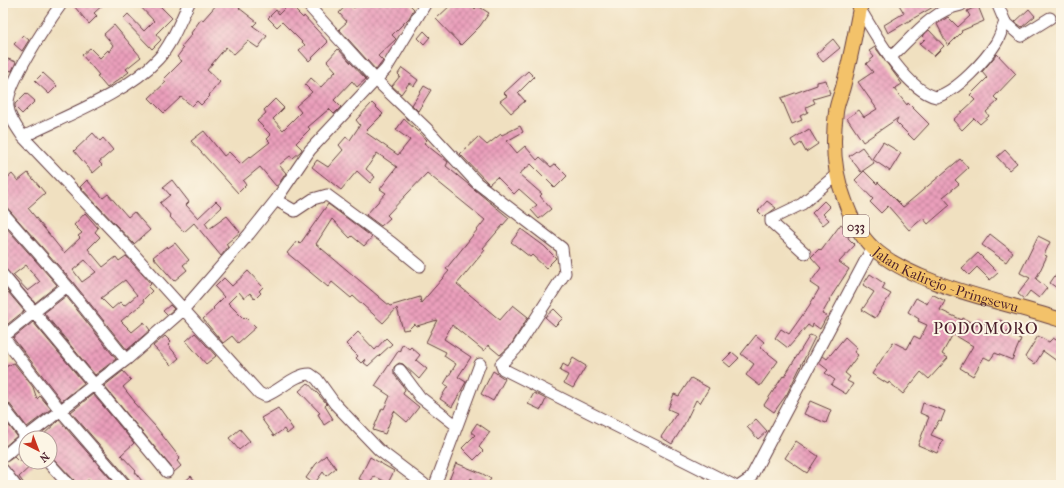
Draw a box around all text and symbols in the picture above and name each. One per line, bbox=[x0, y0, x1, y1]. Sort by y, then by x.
road number: 033 bbox=[843, 215, 869, 237]
street label: Jalan Kalirejo - Pringsewu bbox=[868, 243, 1020, 316]
district label: PODOMORO bbox=[933, 319, 1039, 338]
north arrow bbox=[18, 430, 58, 470]
text: N bbox=[36, 449, 52, 465]

